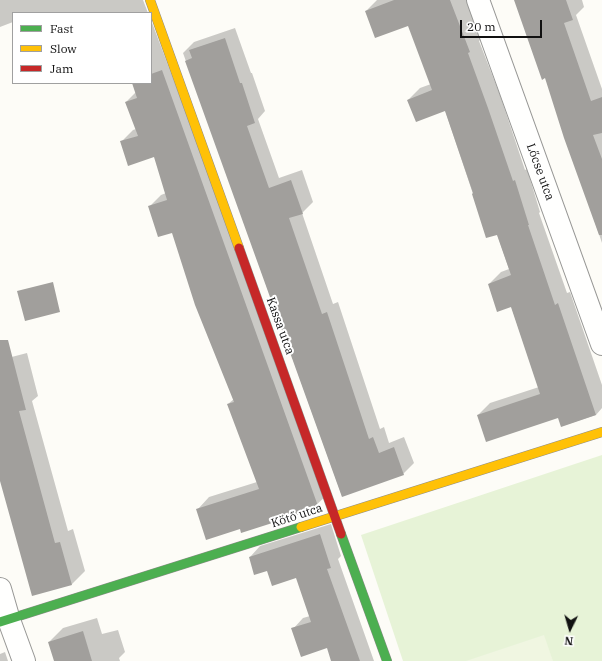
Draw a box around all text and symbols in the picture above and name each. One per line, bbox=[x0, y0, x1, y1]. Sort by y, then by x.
legend bbox=[12, 12, 152, 84]
scale bar bbox=[462, 12, 544, 38]
text: 20 m bbox=[467, 19, 496, 34]
text: Fast bbox=[50, 21, 74, 36]
text: Slow bbox=[50, 41, 77, 56]
text: Jam bbox=[50, 61, 73, 76]
street label: Lőcse utca bbox=[523, 142, 557, 202]
street label: Kassa utca bbox=[263, 295, 297, 357]
street label: Kötő utca bbox=[270, 501, 324, 531]
north arrow bbox=[550, 609, 590, 649]
text: N bbox=[564, 634, 574, 648]

